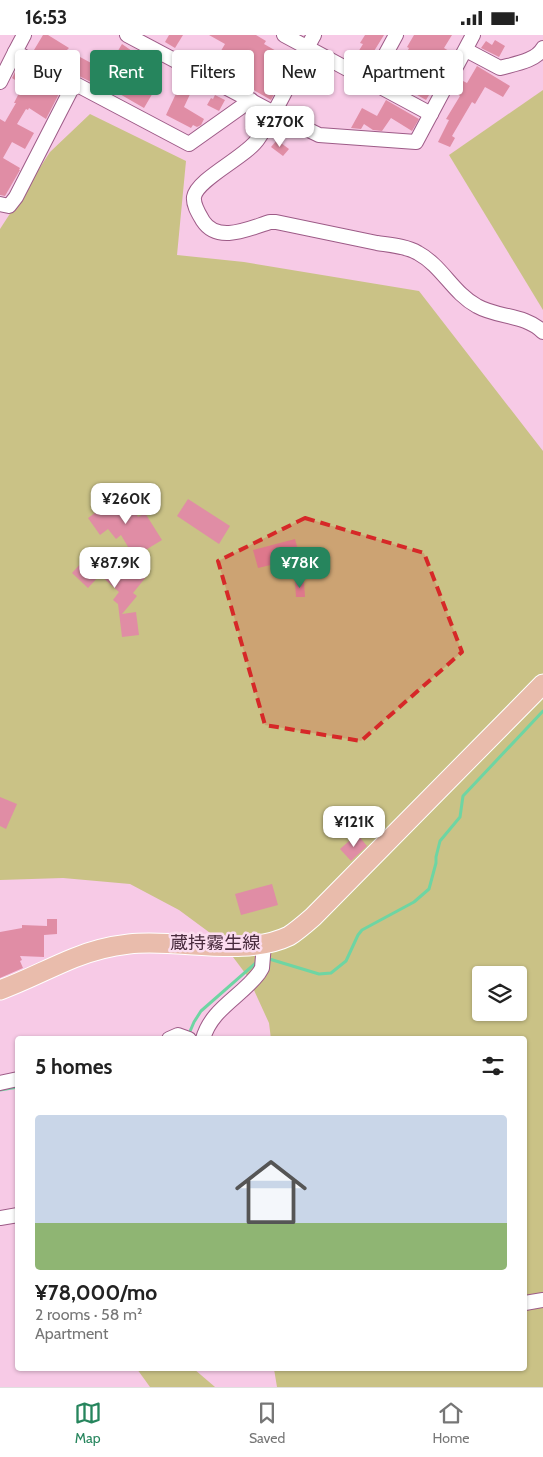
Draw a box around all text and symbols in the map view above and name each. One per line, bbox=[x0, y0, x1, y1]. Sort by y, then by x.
text: 16:53 bbox=[25, 6, 67, 29]
chip: Buy bbox=[15, 50, 80, 95]
chip: Rent bbox=[90, 50, 162, 95]
chip: Filters bbox=[172, 50, 254, 95]
chip: New bbox=[264, 50, 334, 95]
chip: Apartment bbox=[344, 50, 463, 95]
pin: ¥270K bbox=[245, 105, 315, 148]
text: ¥270K bbox=[256, 112, 304, 131]
pin: ¥260K bbox=[91, 483, 161, 525]
text: ¥260K bbox=[102, 489, 150, 508]
pin: ¥87.9K bbox=[74, 547, 156, 589]
pin: ¥78K bbox=[270, 547, 330, 589]
text: ¥87.9K bbox=[90, 553, 140, 572]
text: ¥78K bbox=[281, 553, 319, 572]
pin: ¥121K bbox=[319, 805, 389, 848]
text: ¥121K bbox=[334, 812, 374, 831]
street label: 蔵持霧生線 bbox=[170, 932, 260, 954]
map controls bbox=[472, 966, 527, 1021]
button: layers bbox=[472, 966, 527, 1021]
icon: filters bbox=[479, 1052, 507, 1080]
text: 5 homes bbox=[35, 1054, 113, 1079]
icon: home bbox=[226, 1147, 316, 1237]
text: ¥78,000/mo bbox=[35, 1280, 157, 1305]
text: 2 rooms · 58 m² bbox=[35, 1305, 142, 1324]
text: Apartment bbox=[35, 1324, 108, 1343]
tab: Map bbox=[74, 1399, 102, 1447]
tab: Saved bbox=[249, 1399, 285, 1447]
tab: Home bbox=[433, 1399, 469, 1447]

